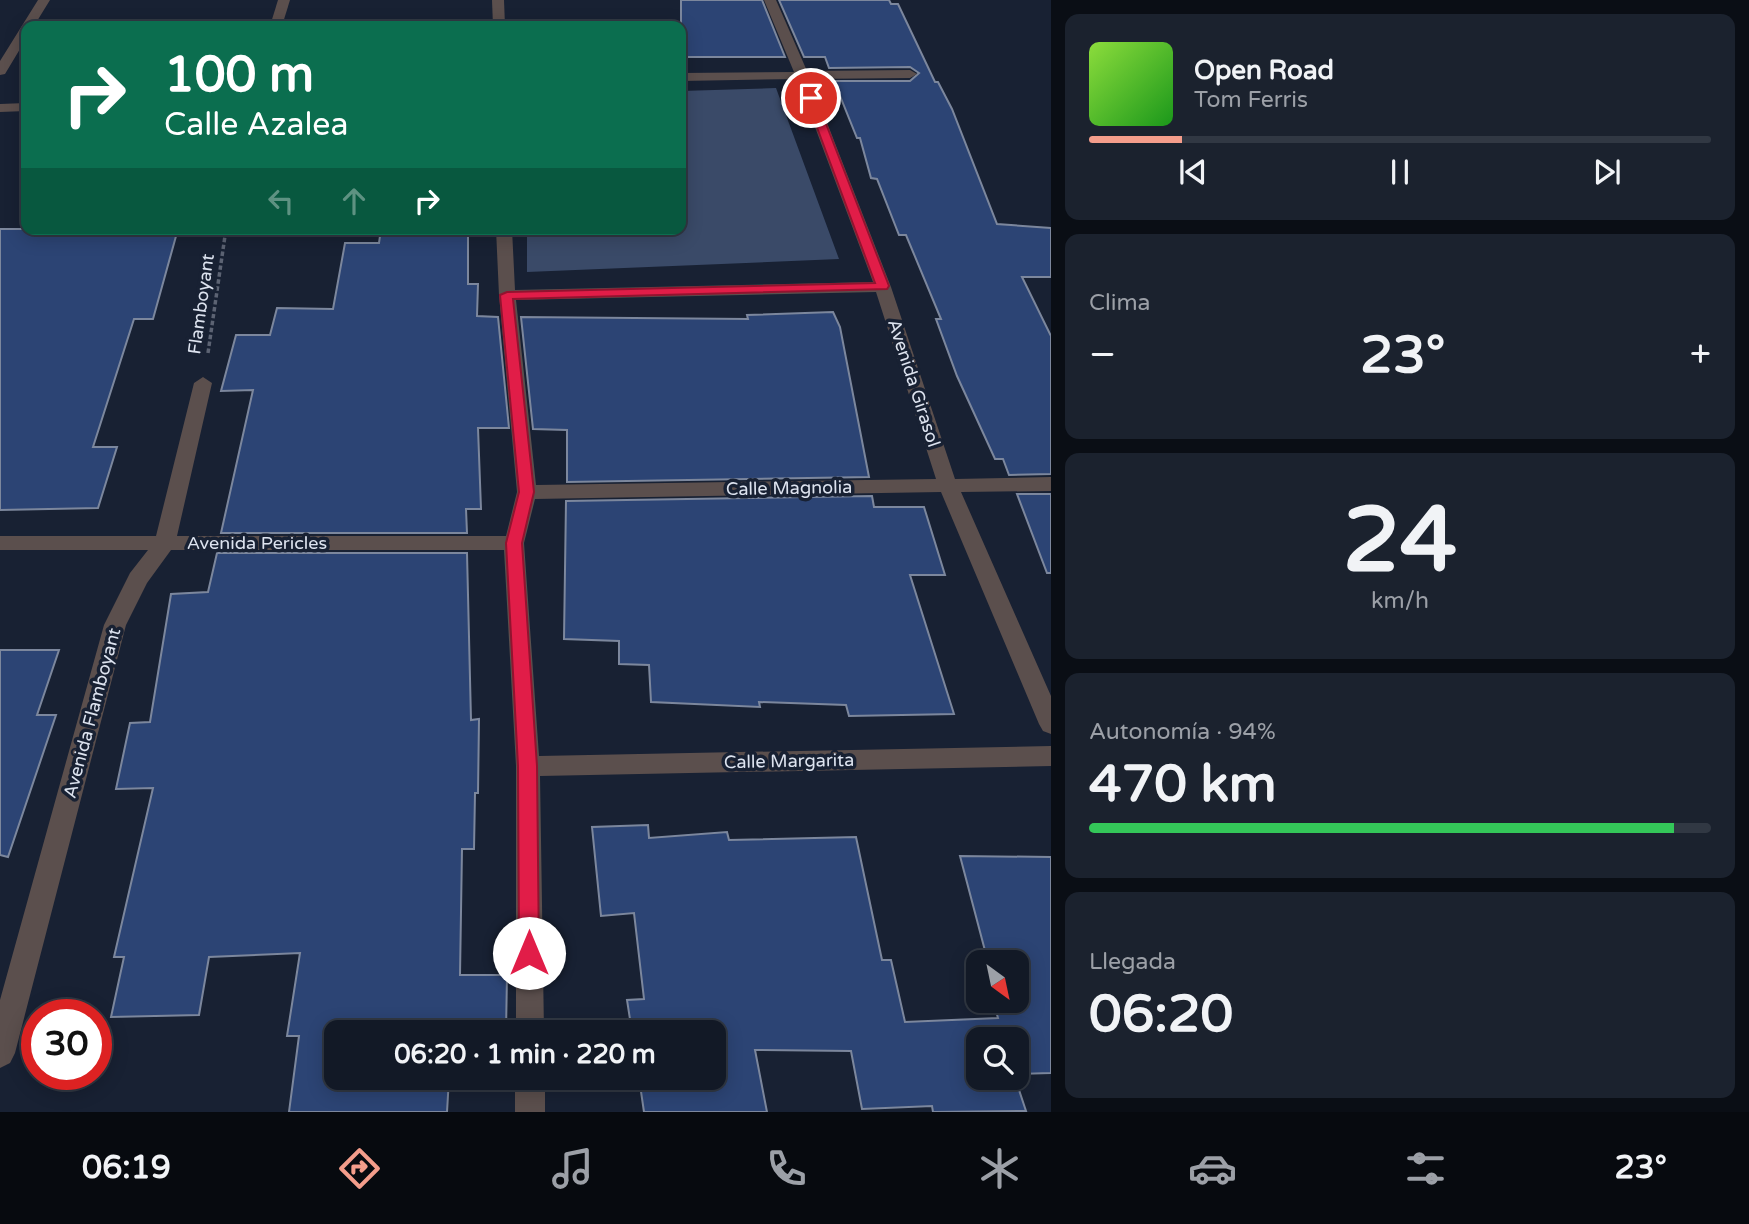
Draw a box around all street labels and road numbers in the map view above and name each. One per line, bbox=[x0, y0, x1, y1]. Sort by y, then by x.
street label: Flamboyant bbox=[183, 252, 219, 356]
street label: Avenida Girasol bbox=[883, 316, 945, 450]
street label: Calle Magnolia bbox=[726, 476, 852, 500]
street label: Avenida Pericles bbox=[187, 532, 327, 554]
street label: Avenida Flamboyant bbox=[59, 625, 125, 801]
street label: Calle Margarita bbox=[724, 749, 854, 773]

